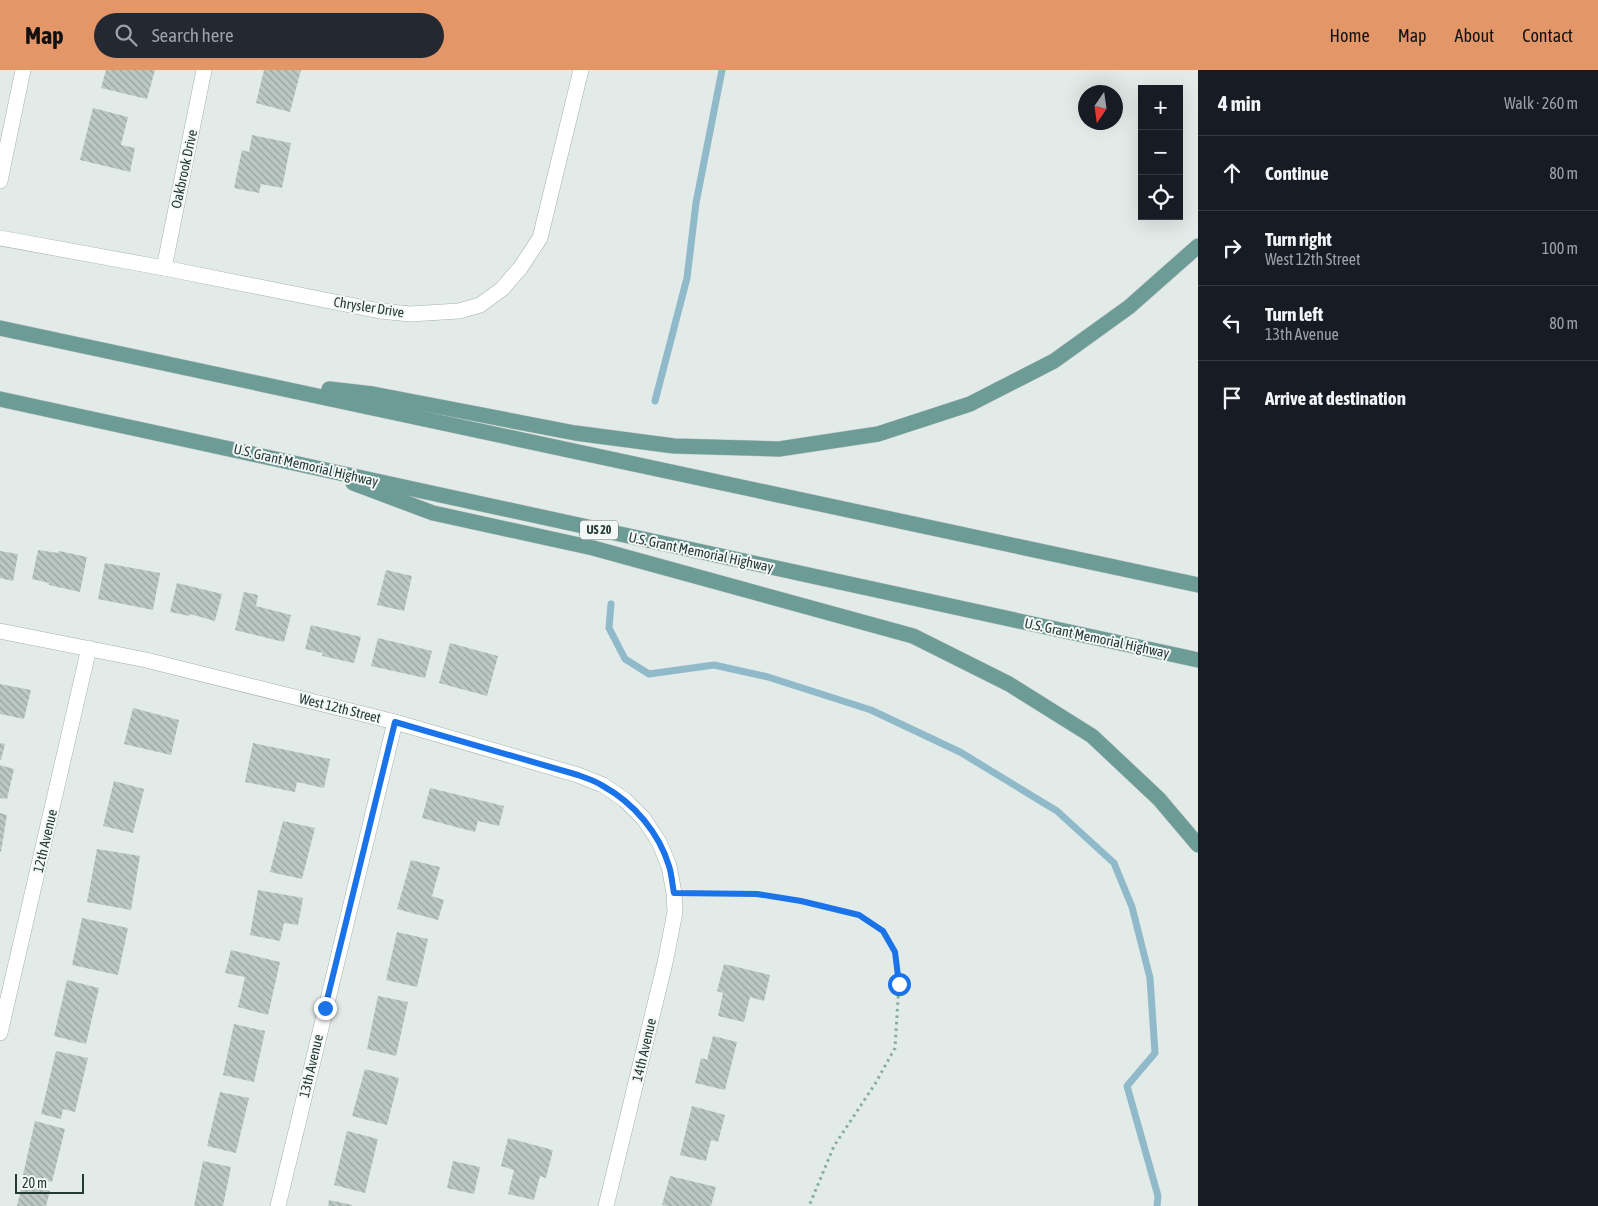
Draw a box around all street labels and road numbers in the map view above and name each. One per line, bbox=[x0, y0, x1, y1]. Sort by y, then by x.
street label: Oakbrook Drive bbox=[168, 128, 200, 210]
street label: Chrysler Drive bbox=[333, 294, 405, 320]
street label: U.S. Grant Memorial Highway bbox=[232, 441, 380, 489]
road number: US 20 bbox=[580, 520, 618, 540]
street label: U.S. Grant Memorial Highway bbox=[627, 529, 775, 575]
street label: U.S. Grant Memorial Highway bbox=[1023, 615, 1171, 661]
street label: West 12th Street bbox=[298, 690, 382, 726]
street label: 12th Avenue bbox=[30, 808, 60, 874]
street label: 14th Avenue bbox=[629, 1017, 659, 1083]
street label: 13th Avenue bbox=[296, 1033, 326, 1099]

